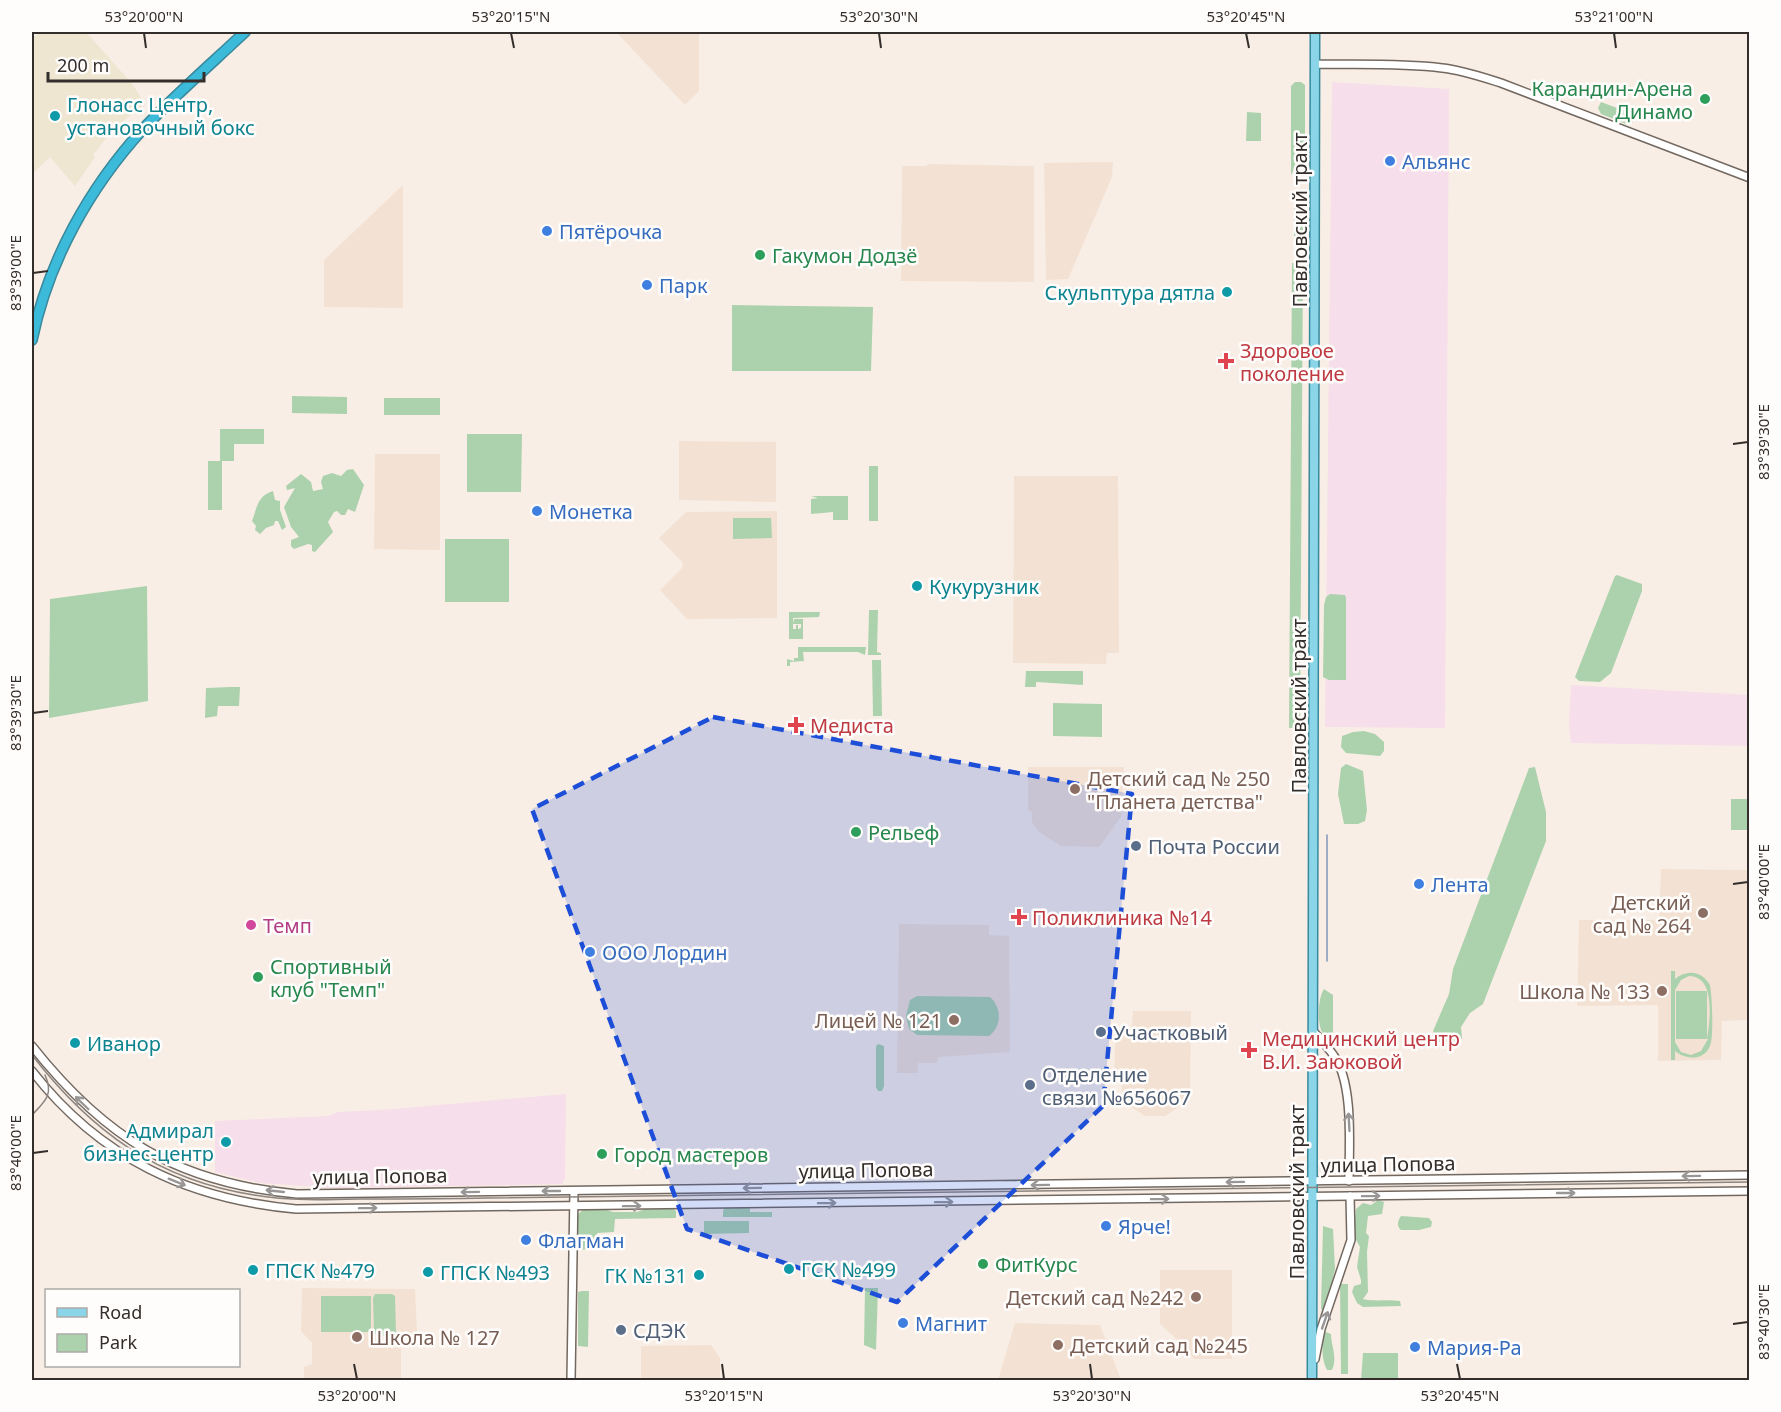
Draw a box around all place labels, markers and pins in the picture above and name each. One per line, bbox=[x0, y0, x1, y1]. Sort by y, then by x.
place label: Карандин-Арена Динамо bbox=[1531, 75, 1693, 125]
place label: Глонасс Центр, установочный бокс bbox=[67, 91, 255, 141]
marker: Карандин-Арена Динамо bbox=[1698, 92, 1712, 106]
marker: Глонасс Центр, установочный бокс bbox=[48, 109, 62, 123]
place label: Альянс bbox=[1402, 148, 1471, 175]
marker: Альянс bbox=[1383, 154, 1397, 168]
place label: Пятёрочка bbox=[559, 218, 662, 245]
marker: Пятёрочка bbox=[540, 224, 554, 238]
place label: Гакумон Додзё bbox=[772, 242, 917, 269]
marker: Гакумон Додзё bbox=[753, 248, 767, 262]
place label: Парк bbox=[659, 272, 708, 299]
marker: Парк bbox=[640, 278, 654, 292]
place label: Скульптура дятла bbox=[1044, 279, 1215, 306]
marker: Скульптура дятла bbox=[1220, 285, 1234, 299]
place label: Здоровое поколение bbox=[1240, 337, 1345, 387]
marker: Здоровое поколение bbox=[1217, 352, 1235, 370]
place label: Монетка bbox=[549, 498, 633, 525]
marker: Монетка bbox=[530, 504, 544, 518]
place label: Кукурузник bbox=[929, 573, 1039, 600]
marker: Кукурузник bbox=[910, 579, 924, 593]
place label: Медиста bbox=[810, 712, 894, 739]
marker: Медиста bbox=[787, 716, 805, 734]
place label: Детский сад № 250 "Планета детства" bbox=[1087, 765, 1270, 815]
marker: Детский сад № 250 "Планета детства" bbox=[1068, 782, 1082, 796]
place label: Рельеф bbox=[868, 819, 939, 846]
marker: Рельеф bbox=[849, 825, 863, 839]
place label: Почта России bbox=[1148, 833, 1280, 860]
marker: Почта России bbox=[1129, 839, 1143, 853]
place label: Лента bbox=[1431, 871, 1489, 898]
marker: Лента bbox=[1412, 877, 1426, 891]
place label: Детский сад № 264 bbox=[1593, 889, 1692, 939]
place label: Поликлиника №14 bbox=[1032, 904, 1213, 931]
marker: Детский сад № 264 bbox=[1696, 906, 1710, 920]
marker: Поликлиника №14 bbox=[1010, 908, 1028, 926]
place label: Темп bbox=[263, 912, 312, 939]
marker: Темп bbox=[244, 918, 258, 932]
place label: ООО Лордин bbox=[602, 939, 728, 966]
marker: ООО Лордин bbox=[583, 945, 597, 959]
place label: Спортивный клуб "Темп" bbox=[270, 953, 392, 1003]
marker: Спортивный клуб "Темп" bbox=[251, 970, 265, 984]
place label: Школа № 133 bbox=[1519, 978, 1650, 1005]
marker: Школа № 133 bbox=[1655, 984, 1669, 998]
place label: Лицей № 121 bbox=[815, 1007, 942, 1034]
marker: Лицей № 121 bbox=[947, 1013, 961, 1027]
place label: Участковый bbox=[1113, 1019, 1228, 1046]
marker: Участковый bbox=[1094, 1025, 1108, 1039]
place label: Медицинский центр В.И. Заюковой bbox=[1262, 1025, 1460, 1075]
place label: Иванор bbox=[87, 1030, 161, 1057]
marker: Иванор bbox=[68, 1036, 82, 1050]
marker: Медицинский центр В.И. Заюковой bbox=[1240, 1041, 1258, 1059]
place label: Отделение связи №656067 bbox=[1042, 1061, 1191, 1111]
marker: Отделение связи №656067 bbox=[1023, 1078, 1037, 1092]
place label: Адмирал бизнес-центр bbox=[83, 1117, 214, 1167]
marker: Адмирал бизнес-центр bbox=[219, 1135, 233, 1149]
place label: Город мастеров bbox=[614, 1141, 768, 1168]
marker: Город мастеров bbox=[595, 1147, 609, 1161]
place label: Ярче! bbox=[1118, 1213, 1171, 1240]
marker: Ярче! bbox=[1099, 1219, 1113, 1233]
place label: Флагман bbox=[538, 1227, 624, 1254]
marker: Флагман bbox=[519, 1233, 533, 1247]
place label: ФитКурс bbox=[995, 1251, 1078, 1278]
place label: ГСК №499 bbox=[801, 1256, 896, 1283]
place label: ГПСК №479 bbox=[265, 1257, 375, 1284]
marker: ФитКурс bbox=[976, 1257, 990, 1271]
place label: ГПСК №493 bbox=[440, 1259, 550, 1286]
place label: ГК №131 bbox=[604, 1262, 687, 1289]
marker: ГСК №499 bbox=[782, 1262, 796, 1276]
marker: ГПСК №479 bbox=[246, 1263, 260, 1277]
marker: ГПСК №493 bbox=[421, 1265, 435, 1279]
marker: ГК №131 bbox=[692, 1268, 706, 1282]
place label: Детский сад №242 bbox=[1006, 1284, 1184, 1311]
marker: Детский сад №242 bbox=[1189, 1290, 1203, 1304]
place label: Магнит bbox=[915, 1310, 987, 1337]
marker: Магнит bbox=[896, 1316, 910, 1330]
place label: СДЭК bbox=[633, 1317, 686, 1344]
marker: СДЭК bbox=[614, 1323, 628, 1337]
place label: Школа № 127 bbox=[369, 1324, 500, 1351]
marker: Школа № 127 bbox=[350, 1330, 364, 1344]
place label: Детский сад №245 bbox=[1070, 1332, 1248, 1359]
place label: Мария-Ра bbox=[1427, 1334, 1522, 1361]
marker: Детский сад №245 bbox=[1051, 1338, 1065, 1352]
marker: Мария-Ра bbox=[1408, 1340, 1422, 1354]

